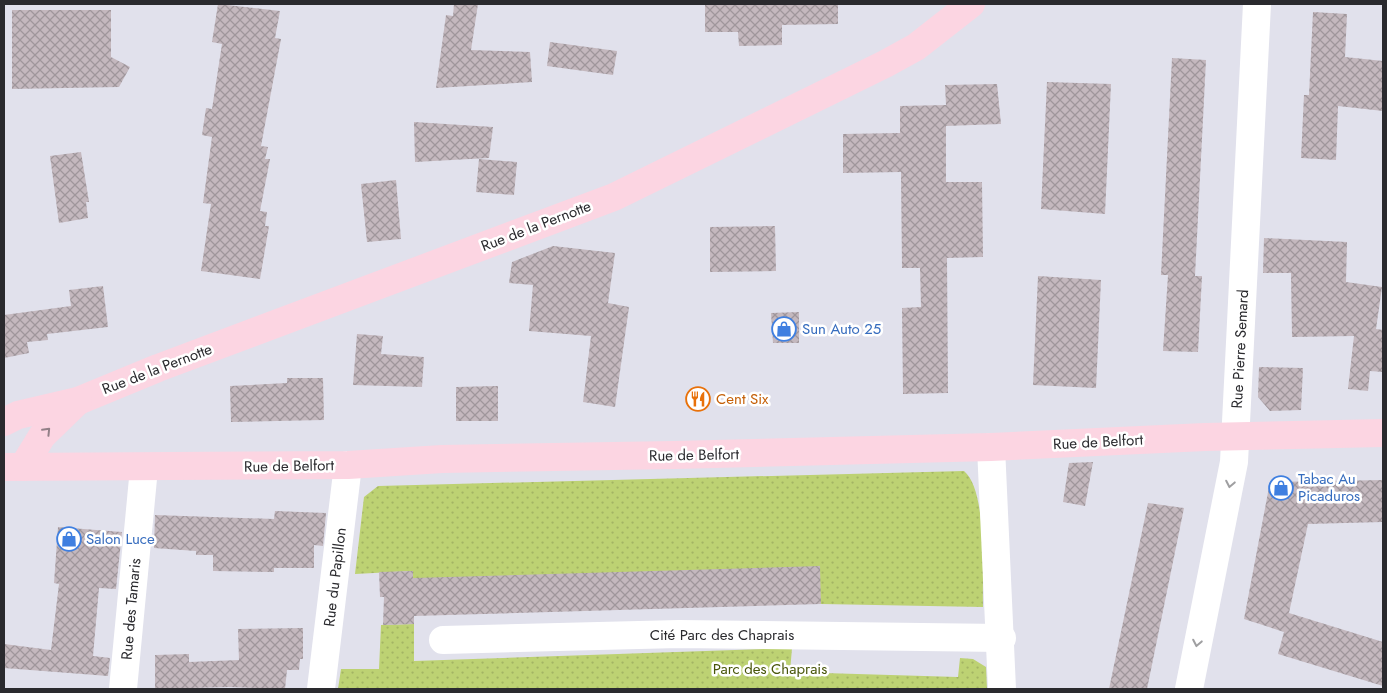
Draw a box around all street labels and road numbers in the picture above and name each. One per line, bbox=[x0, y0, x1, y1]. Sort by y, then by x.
street label: Rue de la Pernotte bbox=[478, 195, 594, 257]
street label: Rue Pierre Semard bbox=[1226, 289, 1254, 409]
street label: Rue de la Pernotte bbox=[99, 338, 215, 400]
street label: Rue de Belfort bbox=[1052, 429, 1144, 455]
street label: Rue de Belfort bbox=[649, 443, 740, 467]
street label: Rue de Belfort bbox=[244, 454, 335, 478]
street label: Rue du Papillon bbox=[318, 526, 352, 628]
street label: Rue des Tamaris bbox=[116, 557, 146, 661]
street label: Cité Parc des Chaprais bbox=[650, 624, 794, 646]

